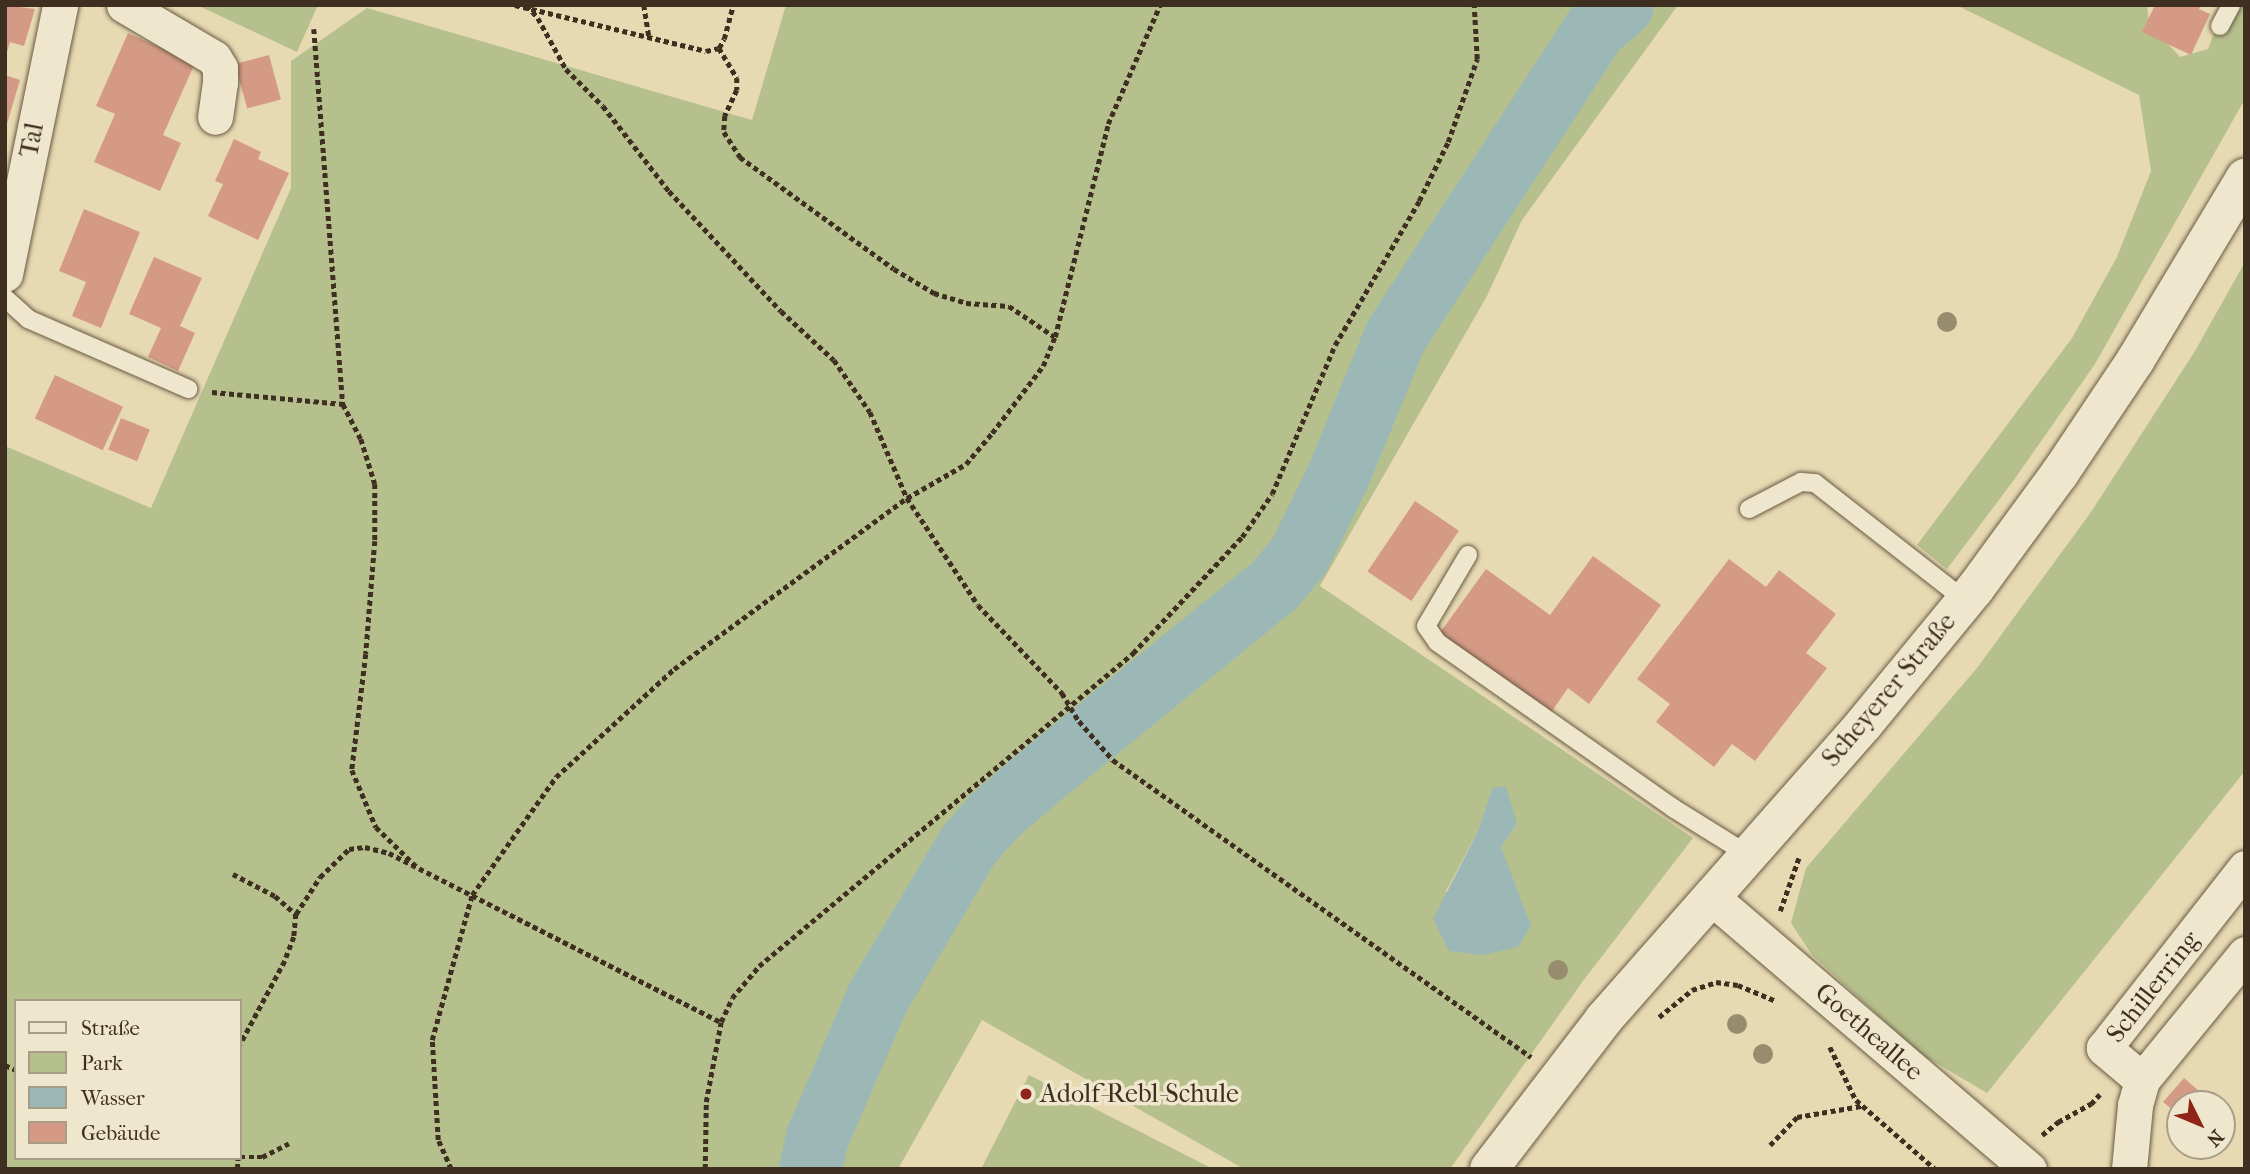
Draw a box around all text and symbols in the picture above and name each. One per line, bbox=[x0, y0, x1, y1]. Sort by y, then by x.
street label: Tal bbox=[13, 120, 51, 160]
street label: Scheyerer Straße bbox=[1816, 607, 1962, 773]
street label: Schillerring bbox=[2100, 925, 2206, 1049]
street label: Goetheallee bbox=[1809, 977, 1929, 1087]
legend bbox=[14, 999, 242, 1160]
text: Straße bbox=[81, 1016, 140, 1040]
text: Park bbox=[81, 1051, 123, 1075]
place label: Adolf-Rebl-Schule bbox=[1040, 1078, 1239, 1110]
text: Wasser bbox=[81, 1086, 145, 1110]
marker: Adolf-Rebl-Schule bbox=[1018, 1086, 1034, 1102]
north arrow bbox=[2166, 1090, 2236, 1160]
text: Gebäude bbox=[81, 1121, 161, 1145]
text: N bbox=[2202, 1125, 2228, 1151]

